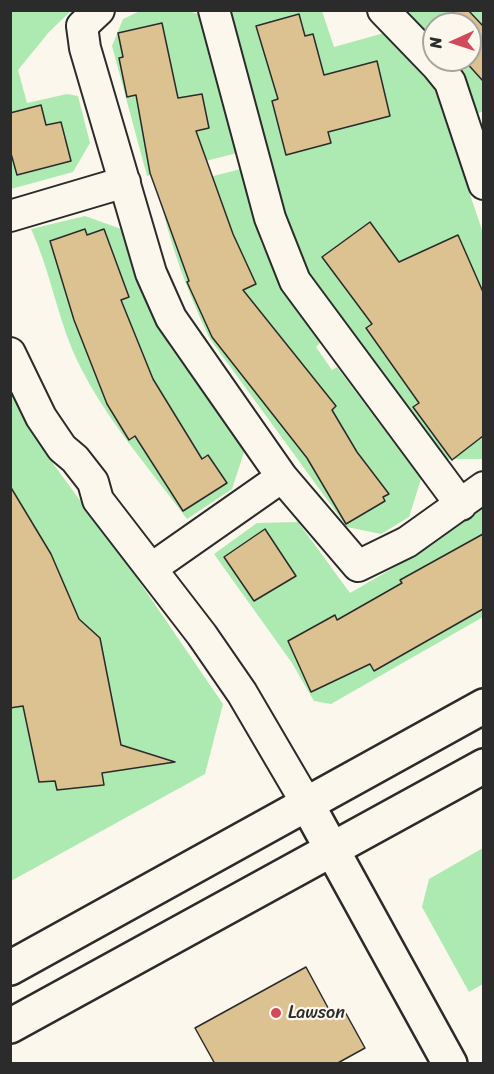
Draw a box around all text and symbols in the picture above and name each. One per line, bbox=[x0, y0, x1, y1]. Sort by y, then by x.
north arrow bbox=[422, 12, 482, 72]
text: N bbox=[421, 37, 450, 49]
place label: Lawson bbox=[288, 1002, 345, 1024]
marker: Lawson bbox=[269, 1006, 283, 1020]

